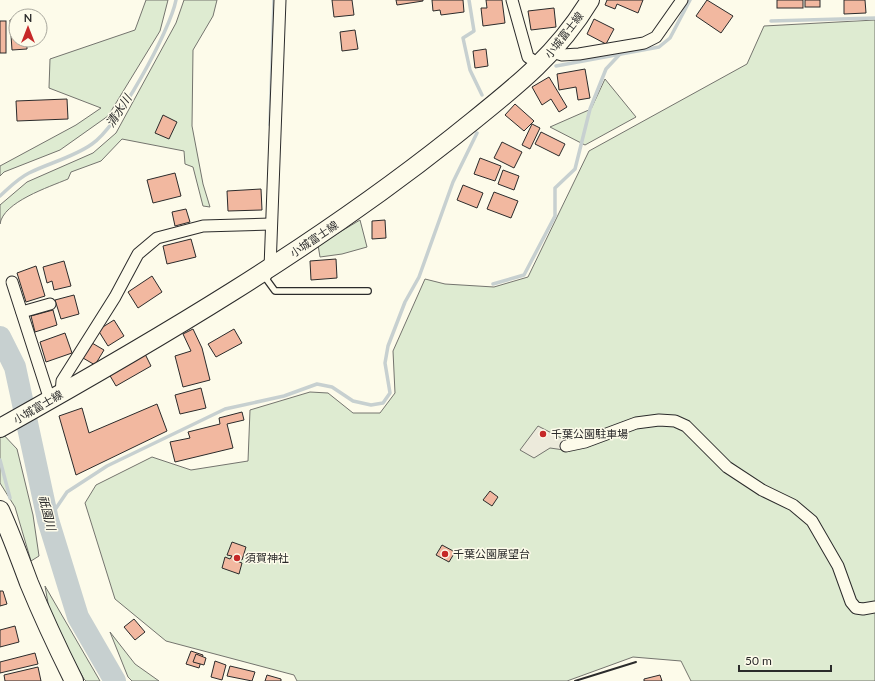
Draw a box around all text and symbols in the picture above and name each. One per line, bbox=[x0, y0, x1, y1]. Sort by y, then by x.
north arrow bbox=[8, 8, 48, 48]
street label: 小城富士線 bbox=[542, 9, 586, 60]
text: N bbox=[24, 11, 32, 24]
water label: 清水川 bbox=[102, 90, 136, 130]
street label: 小城富士線 bbox=[287, 218, 340, 259]
street label: 小城富士線 bbox=[11, 387, 65, 426]
place label: 千葉公園駐車場 bbox=[551, 427, 628, 440]
marker: 千葉公園駐車場 bbox=[538, 429, 548, 439]
water label: 祇園川 bbox=[36, 494, 60, 534]
place label: 千葉公園展望台 bbox=[453, 547, 530, 560]
marker: 千葉公園展望台 bbox=[440, 549, 450, 559]
place label: 須賀神社 bbox=[245, 551, 289, 564]
marker: 須賀神社 bbox=[232, 553, 242, 563]
scale bar bbox=[739, 647, 831, 673]
text: 50 m bbox=[745, 653, 772, 668]

